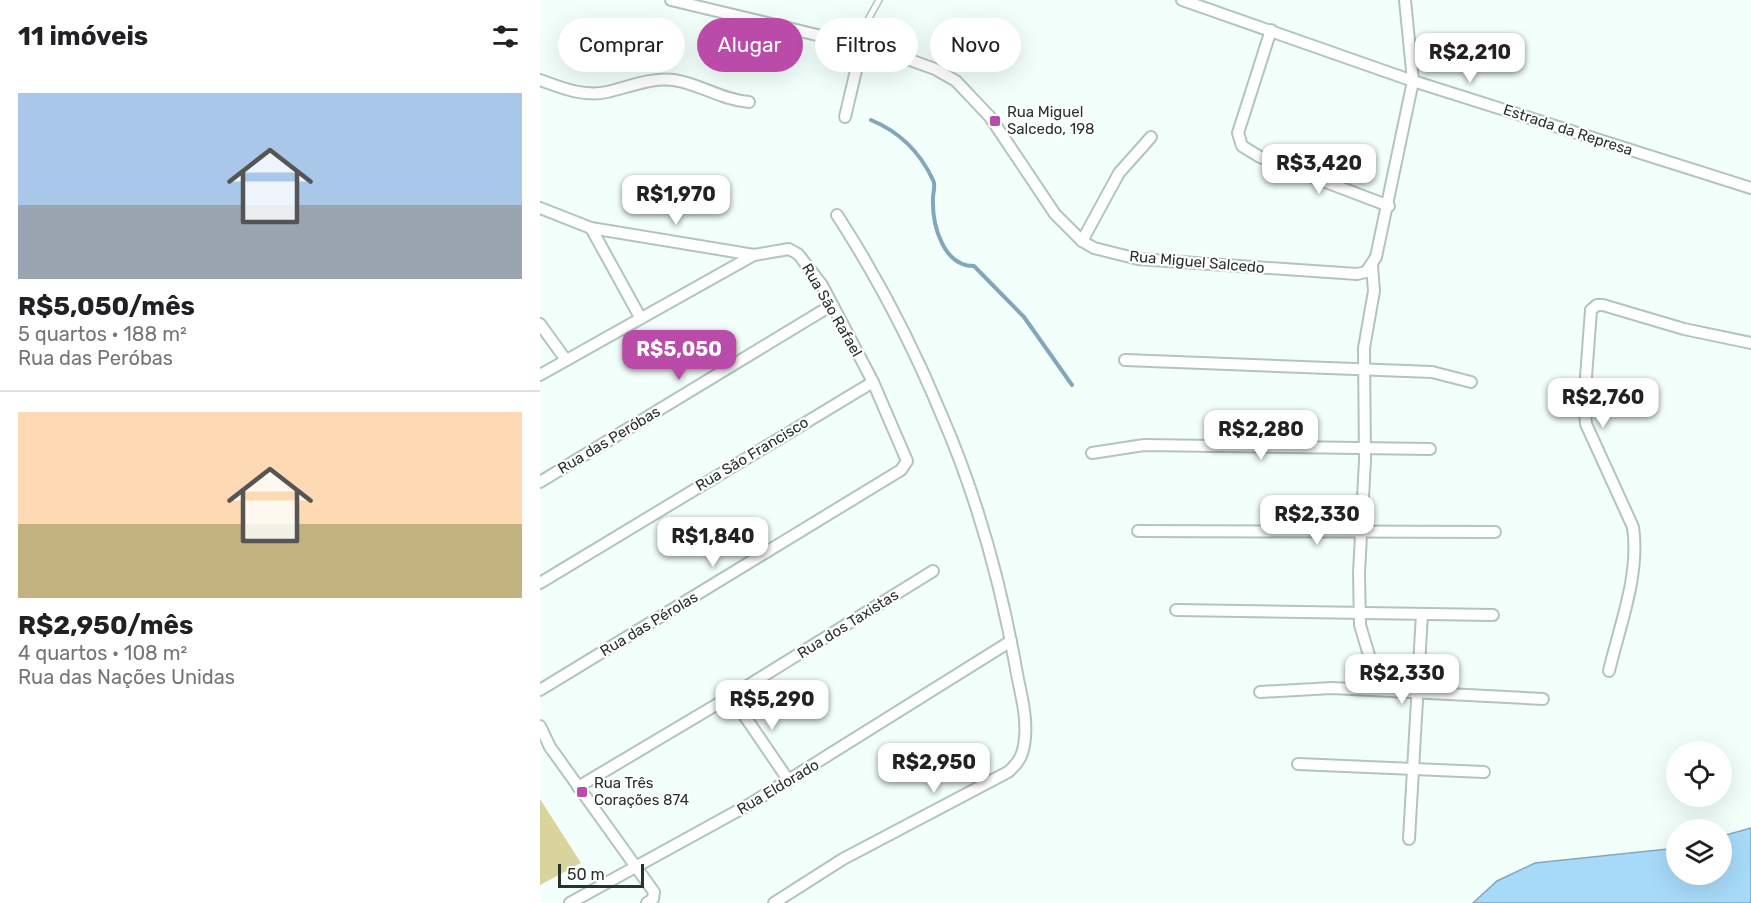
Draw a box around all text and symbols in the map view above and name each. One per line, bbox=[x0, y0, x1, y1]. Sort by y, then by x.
chip: Comprar bbox=[558, 18, 685, 72]
chip: Alugar bbox=[697, 18, 803, 72]
chip: Filtros bbox=[815, 18, 918, 72]
chip: Novo bbox=[930, 18, 1021, 72]
icon: filters bbox=[489, 20, 522, 53]
text: 11 imóveis bbox=[18, 21, 148, 52]
pin: R$2,210 bbox=[1415, 33, 1525, 84]
text: R$2,210 bbox=[1429, 40, 1511, 64]
street label: Estrada da Represa bbox=[1501, 101, 1635, 159]
place label: Rua Miguel Salcedo, 198 bbox=[1007, 103, 1095, 138]
marker: Rua Miguel Salcedo, 198 bbox=[988, 114, 1002, 128]
icon: home bbox=[216, 132, 324, 240]
pin: R$3,420 bbox=[1264, 144, 1374, 195]
text: R$3,420 bbox=[1276, 151, 1362, 175]
pin: R$1,970 bbox=[621, 175, 731, 226]
text: R$1,970 bbox=[636, 182, 716, 206]
street label: Rua Miguel Salcedo bbox=[1129, 247, 1265, 277]
street label: Rua São Rafael bbox=[798, 260, 866, 360]
text: R$5,050/mês bbox=[18, 291, 195, 322]
text: 5 quartos · 188 m² bbox=[18, 322, 187, 346]
pin: R$5,050 bbox=[624, 330, 734, 381]
text: R$5,050 bbox=[636, 337, 722, 361]
text: Rua das Peróbas bbox=[18, 346, 173, 370]
pin: R$2,760 bbox=[1548, 378, 1658, 429]
text: R$2,760 bbox=[1562, 385, 1644, 409]
street label: Rua das Peróbas bbox=[555, 402, 664, 478]
pin: R$2,280 bbox=[1206, 410, 1316, 461]
street label: Rua São Francisco bbox=[692, 413, 812, 495]
text: R$2,280 bbox=[1218, 417, 1304, 441]
icon: home bbox=[216, 451, 324, 559]
pin: R$2,330 bbox=[1262, 495, 1372, 546]
text: R$2,330 bbox=[1274, 502, 1360, 526]
pin: R$1,840 bbox=[658, 517, 768, 568]
text: R$1,840 bbox=[671, 524, 755, 548]
street label: Rua dos Taxistas bbox=[794, 585, 902, 662]
street label: Rua das Pérolas bbox=[597, 588, 702, 660]
text: R$2,950/mês bbox=[18, 610, 193, 641]
text: 4 quartos · 108 m² bbox=[18, 641, 187, 665]
pin: R$2,330 bbox=[1347, 654, 1457, 705]
text: R$2,330 bbox=[1359, 661, 1445, 685]
text: Rua das Nações Unidas bbox=[18, 665, 235, 689]
pin: R$5,290 bbox=[717, 680, 827, 731]
text: R$5,290 bbox=[730, 687, 815, 711]
map controls bbox=[1666, 741, 1732, 885]
button: locate bbox=[1666, 741, 1732, 807]
pin: R$2,950 bbox=[879, 743, 989, 794]
text: R$2,950 bbox=[892, 750, 976, 774]
street label: Rua Eldorado bbox=[734, 755, 822, 819]
place label: Rua Três Corações 874 bbox=[594, 774, 689, 809]
marker: Rua Três Corações 874 bbox=[575, 785, 589, 799]
button: layers bbox=[1666, 819, 1732, 885]
scale bar bbox=[558, 861, 644, 888]
text: 50 m bbox=[567, 865, 605, 884]

